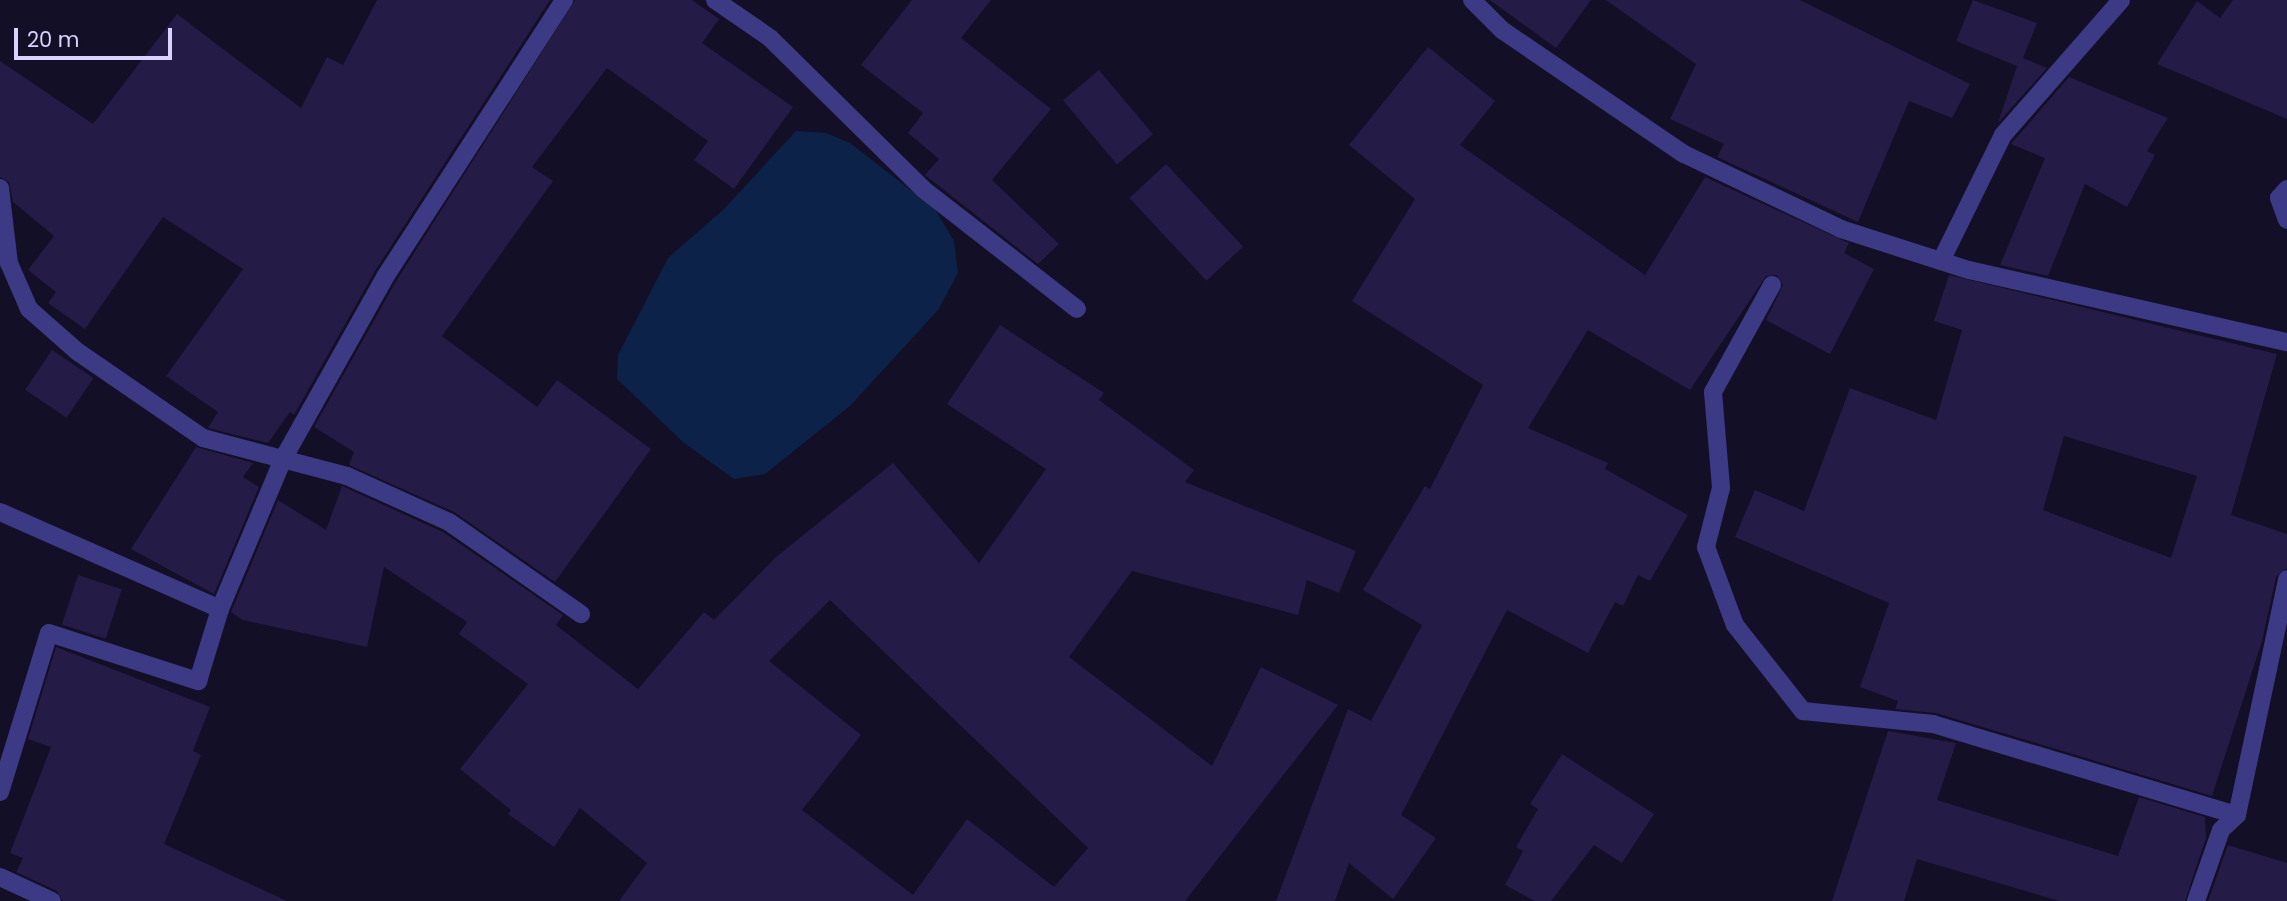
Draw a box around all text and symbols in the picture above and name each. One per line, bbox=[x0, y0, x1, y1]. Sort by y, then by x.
scale bar bbox=[18, 14, 175, 58]
text: 20 m bbox=[27, 25, 80, 54]

